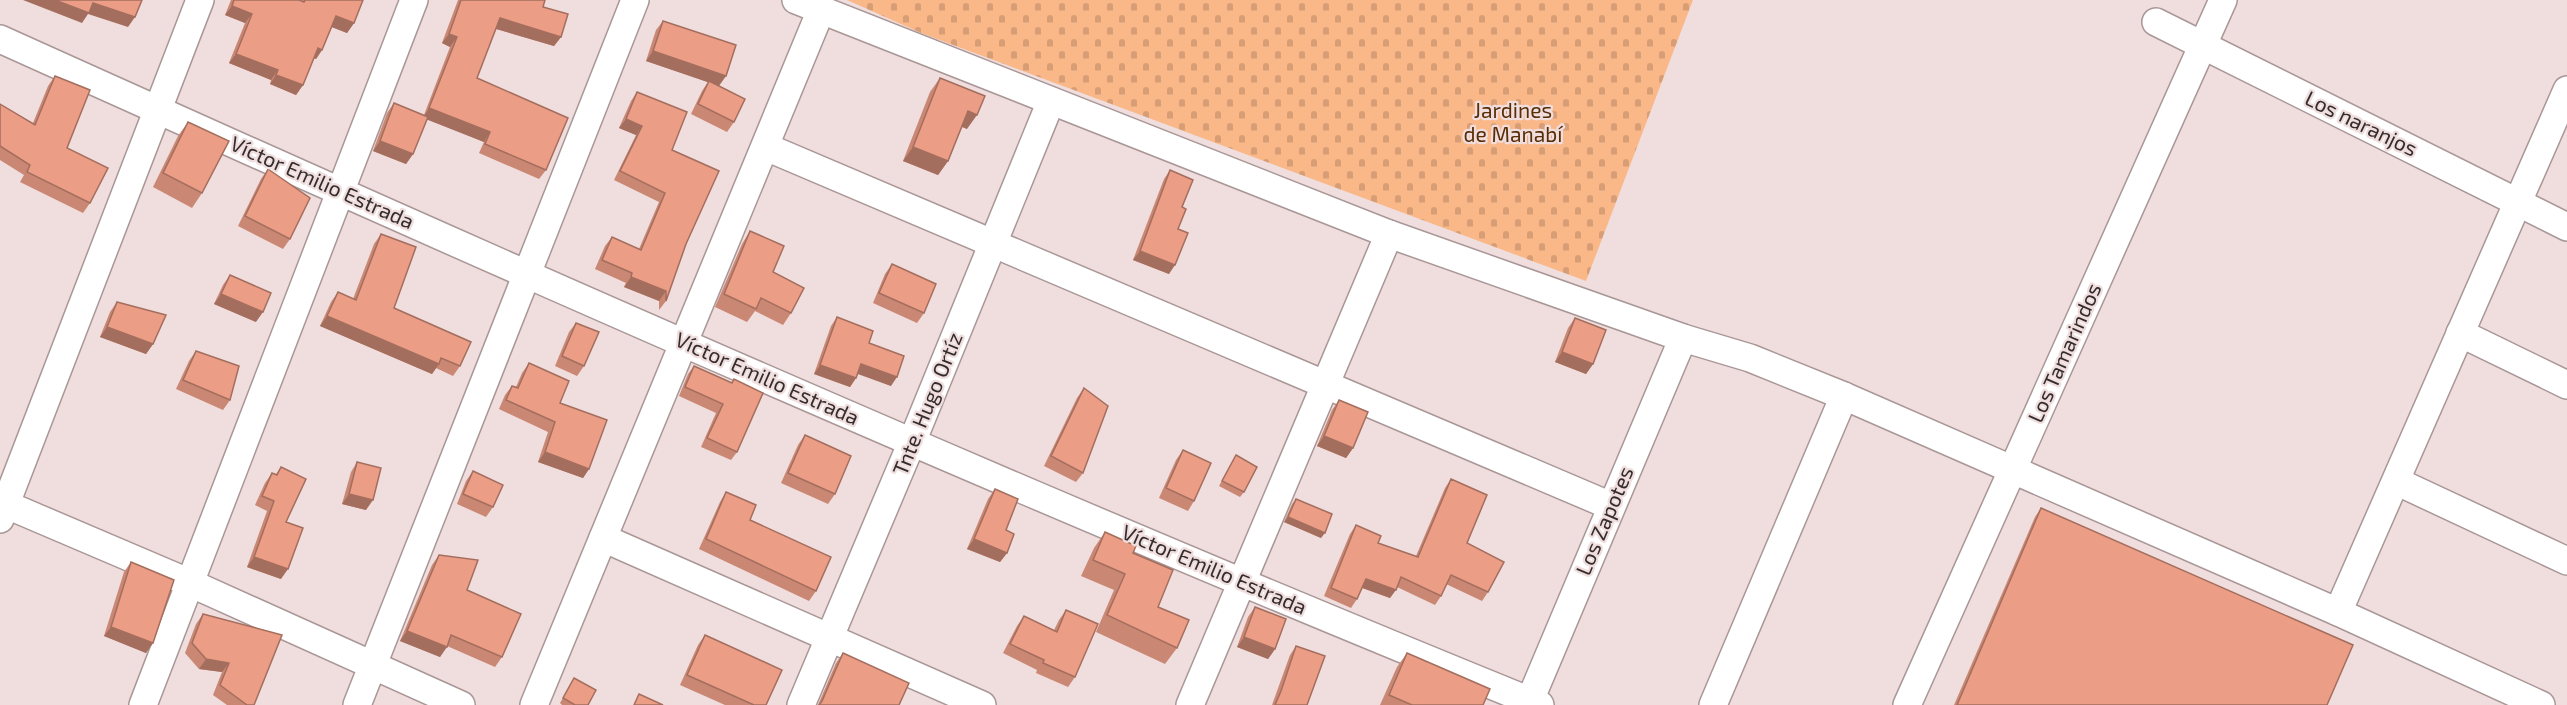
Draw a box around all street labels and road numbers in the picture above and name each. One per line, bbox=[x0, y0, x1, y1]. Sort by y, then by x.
street label: Los naranjos bbox=[2301, 85, 2422, 161]
street label: Víctor Emilio Estrada bbox=[227, 130, 418, 233]
street label: Los Tamarindos bbox=[2022, 279, 2105, 426]
street label: Víctor Emilio Estrada bbox=[672, 326, 863, 429]
street label: Tnte. Hugo Ortíz bbox=[887, 328, 967, 479]
street label: Los Zapotes bbox=[1570, 462, 1638, 578]
street label: Víctor Emilio Estrada bbox=[1118, 518, 1311, 619]

